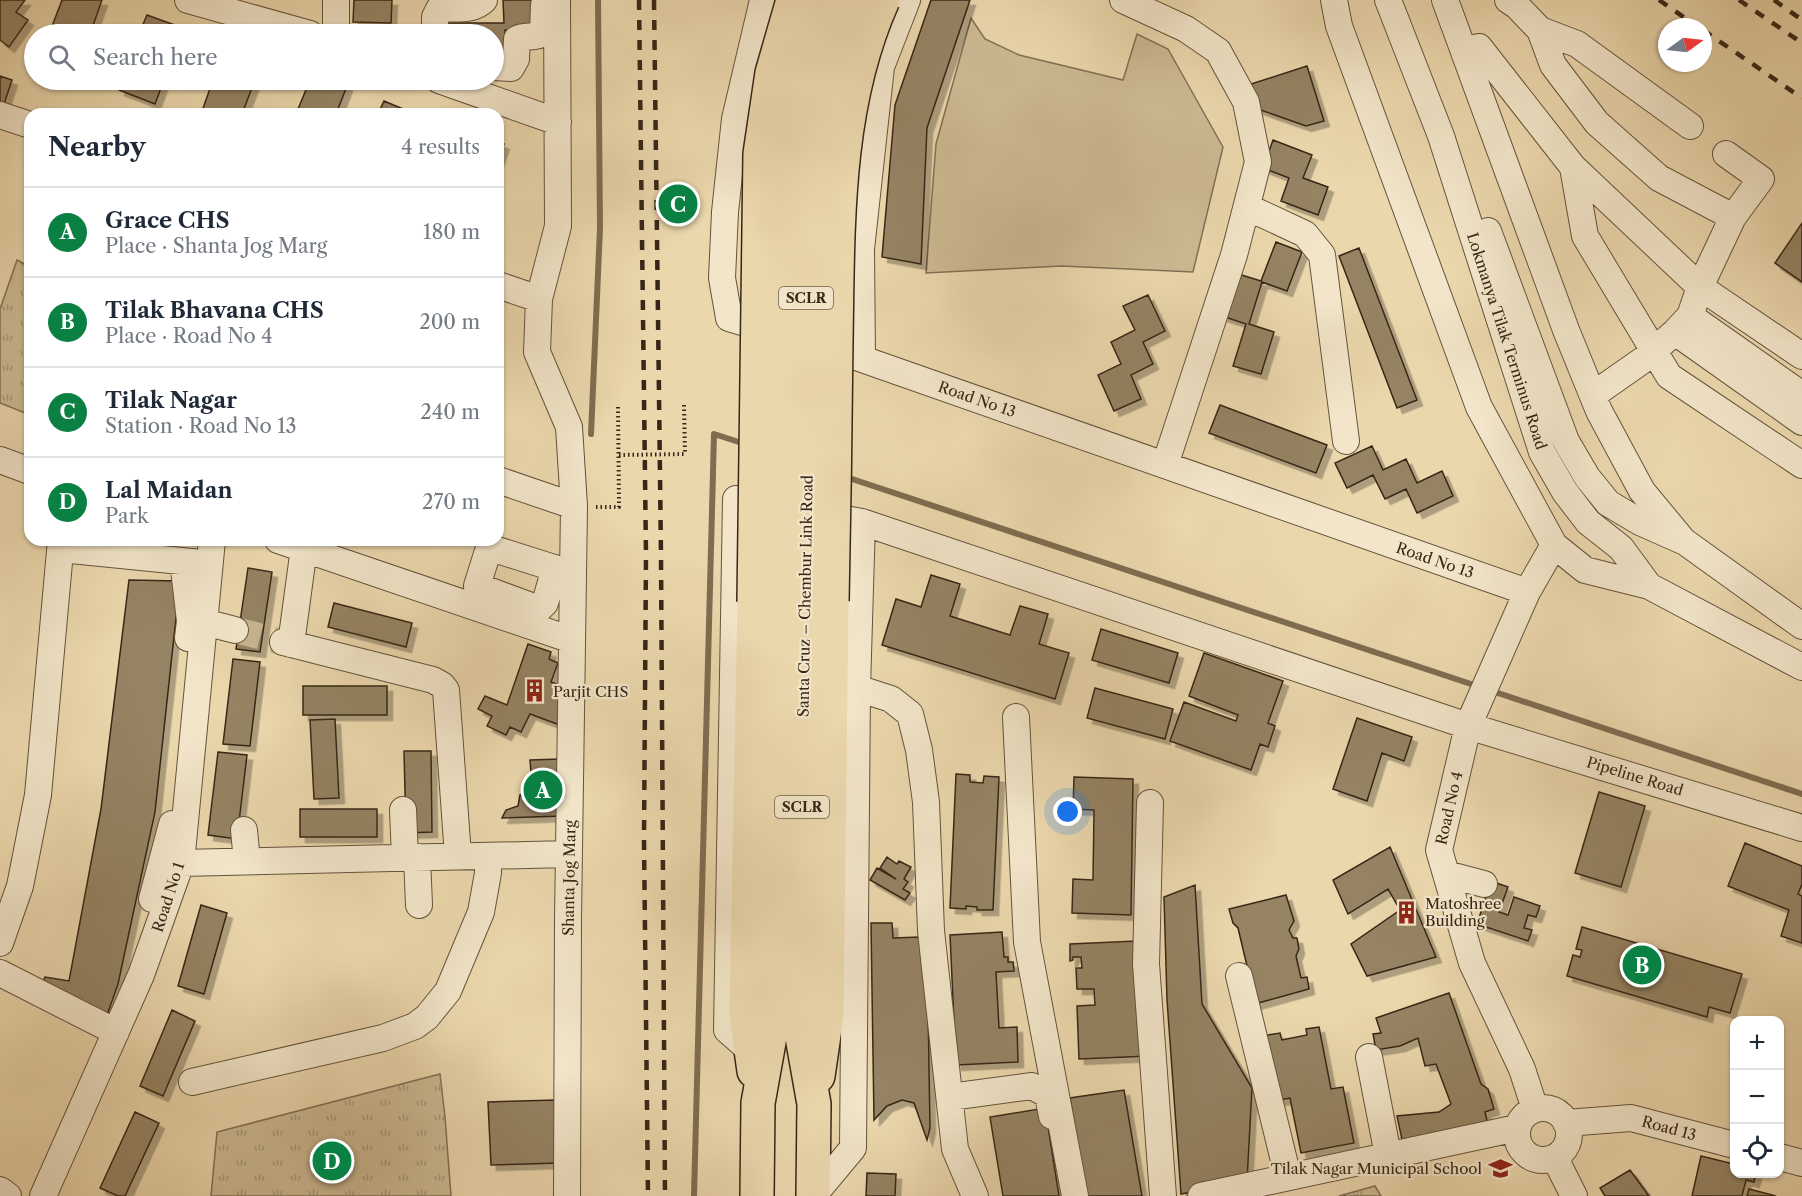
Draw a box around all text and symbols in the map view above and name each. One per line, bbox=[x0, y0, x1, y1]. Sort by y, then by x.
north arrow bbox=[1658, 18, 1712, 72]
search box bbox=[24, 24, 504, 90]
icon: search bbox=[45, 41, 78, 74]
text: Search here bbox=[93, 44, 218, 71]
text: Nearby bbox=[48, 131, 146, 163]
text: 4 results bbox=[401, 135, 480, 159]
pin: C bbox=[658, 182, 698, 226]
text: Grace CHS bbox=[105, 207, 230, 234]
text: A bbox=[60, 220, 75, 244]
text: 180 m bbox=[423, 220, 480, 244]
street label: Lokmanya Tilak Terminus Road bbox=[1463, 230, 1551, 452]
text: Place · Shanta Jog Marg bbox=[105, 234, 327, 258]
road number: SCLR bbox=[779, 287, 833, 309]
text: Tilak Bhavana CHS bbox=[105, 297, 324, 324]
text: B bbox=[60, 310, 75, 334]
text: 200 m bbox=[419, 310, 480, 334]
text: Place · Road No 4 bbox=[105, 324, 273, 348]
street label: Road No 13 bbox=[936, 377, 1018, 421]
text: Tilak Nagar bbox=[105, 387, 237, 414]
text: C bbox=[59, 400, 76, 424]
text: 240 m bbox=[420, 400, 480, 424]
text: Station · Road No 13 bbox=[105, 414, 297, 438]
street label: Santa Cruz – Chembur Link Road bbox=[793, 475, 817, 717]
text: Lal Maidan bbox=[105, 477, 232, 504]
text: D bbox=[59, 490, 76, 514]
text: 270 m bbox=[422, 490, 480, 514]
text: Park bbox=[105, 504, 148, 528]
street label: Road No 13 bbox=[1394, 538, 1476, 582]
building icon: Parjit CHS bbox=[522, 678, 548, 704]
place label: Parjit CHS bbox=[553, 682, 628, 701]
street label: Pipeline Road bbox=[1584, 752, 1686, 800]
pin: A bbox=[524, 768, 562, 812]
street label: Road No 4 bbox=[1431, 769, 1467, 847]
road number: SCLR bbox=[775, 796, 829, 818]
your location bbox=[1053, 797, 1082, 826]
street label: Shanta Jog Marg bbox=[558, 820, 580, 936]
street label: Road No 1 bbox=[148, 859, 188, 934]
place label: Matoshree Building bbox=[1425, 894, 1501, 930]
building icon: Matoshree Building bbox=[1394, 899, 1420, 925]
pin: B bbox=[1622, 942, 1662, 988]
map controls bbox=[1730, 1016, 1784, 1178]
button: + bbox=[1730, 1016, 1784, 1070]
button: − bbox=[1730, 1070, 1784, 1124]
street label: Road 13 bbox=[1640, 1112, 1698, 1144]
button: locate bbox=[1730, 1124, 1784, 1178]
pin: D bbox=[312, 1138, 352, 1184]
school or university icon: Tilak Nagar Municipal School bbox=[1487, 1155, 1513, 1181]
place label: Tilak Nagar Municipal School bbox=[1271, 1159, 1483, 1178]

